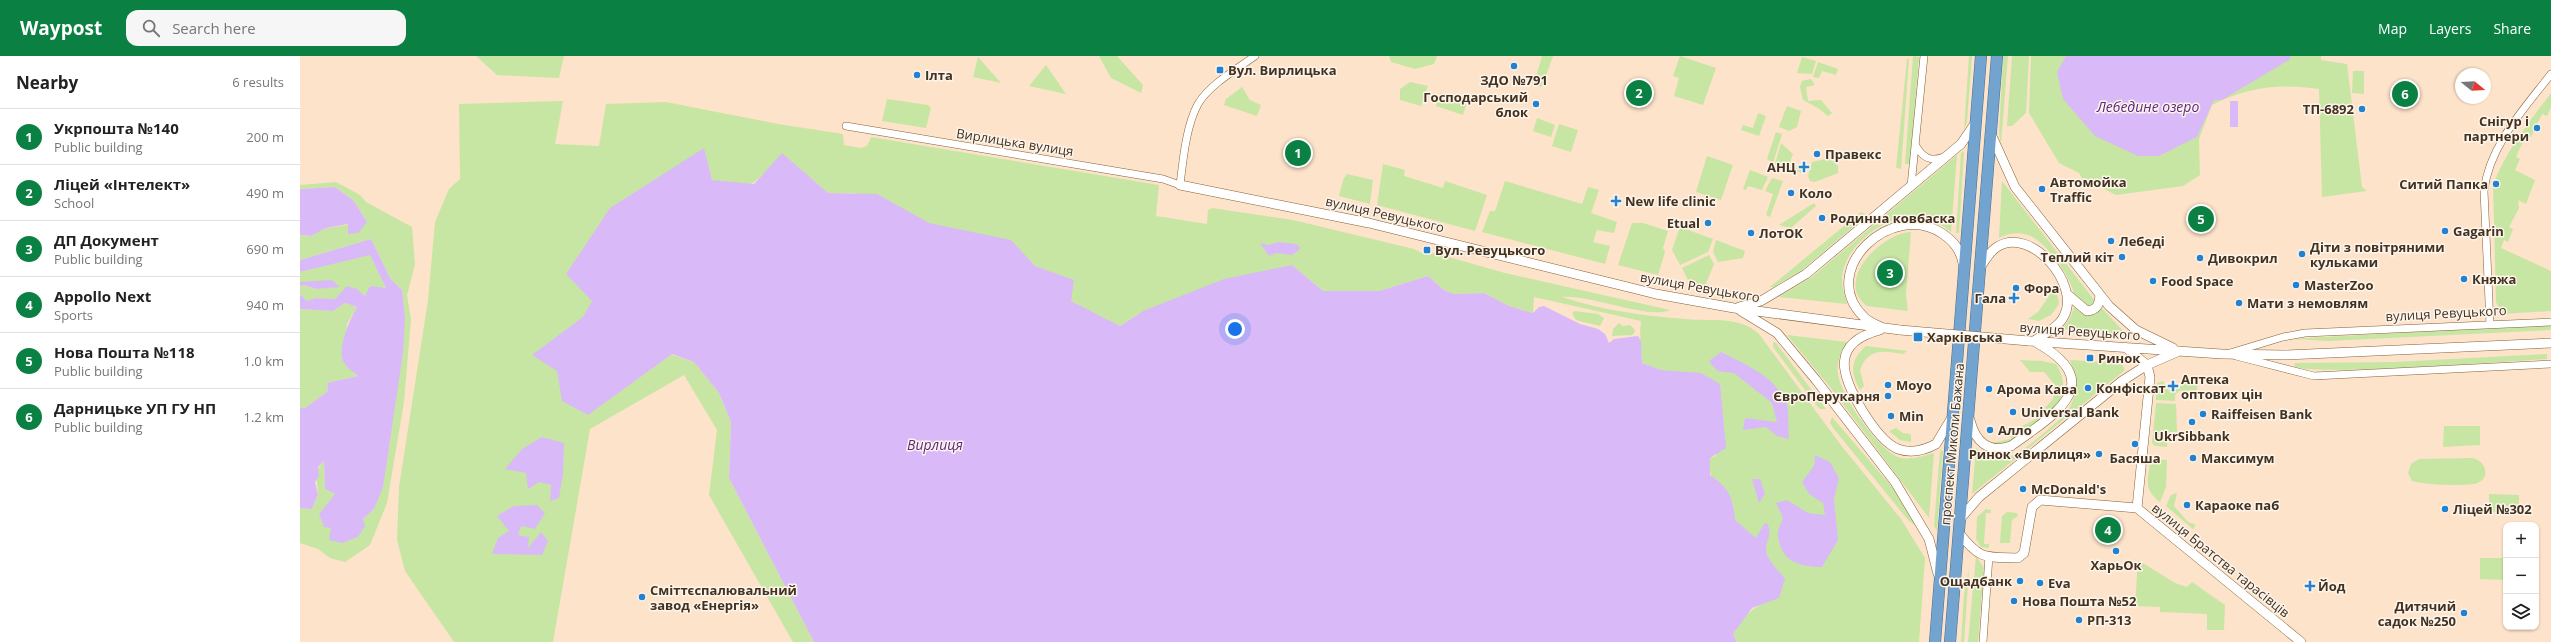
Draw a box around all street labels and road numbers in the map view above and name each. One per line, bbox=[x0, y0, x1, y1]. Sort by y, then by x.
street label: Вирлицька вулиця bbox=[955, 124, 1075, 160]
street label: вулиця Ревуцького bbox=[1324, 192, 1446, 236]
street label: вулиця Ревуцького bbox=[1639, 268, 1761, 306]
street label: вулиця Ревуцького bbox=[2385, 301, 2507, 325]
street label: вулиця Ревуцького bbox=[2019, 318, 2141, 344]
street label: проспект Миколи Бажана bbox=[1936, 362, 1968, 526]
street label: вулиця Братства тарасівців bbox=[2148, 499, 2294, 621]

